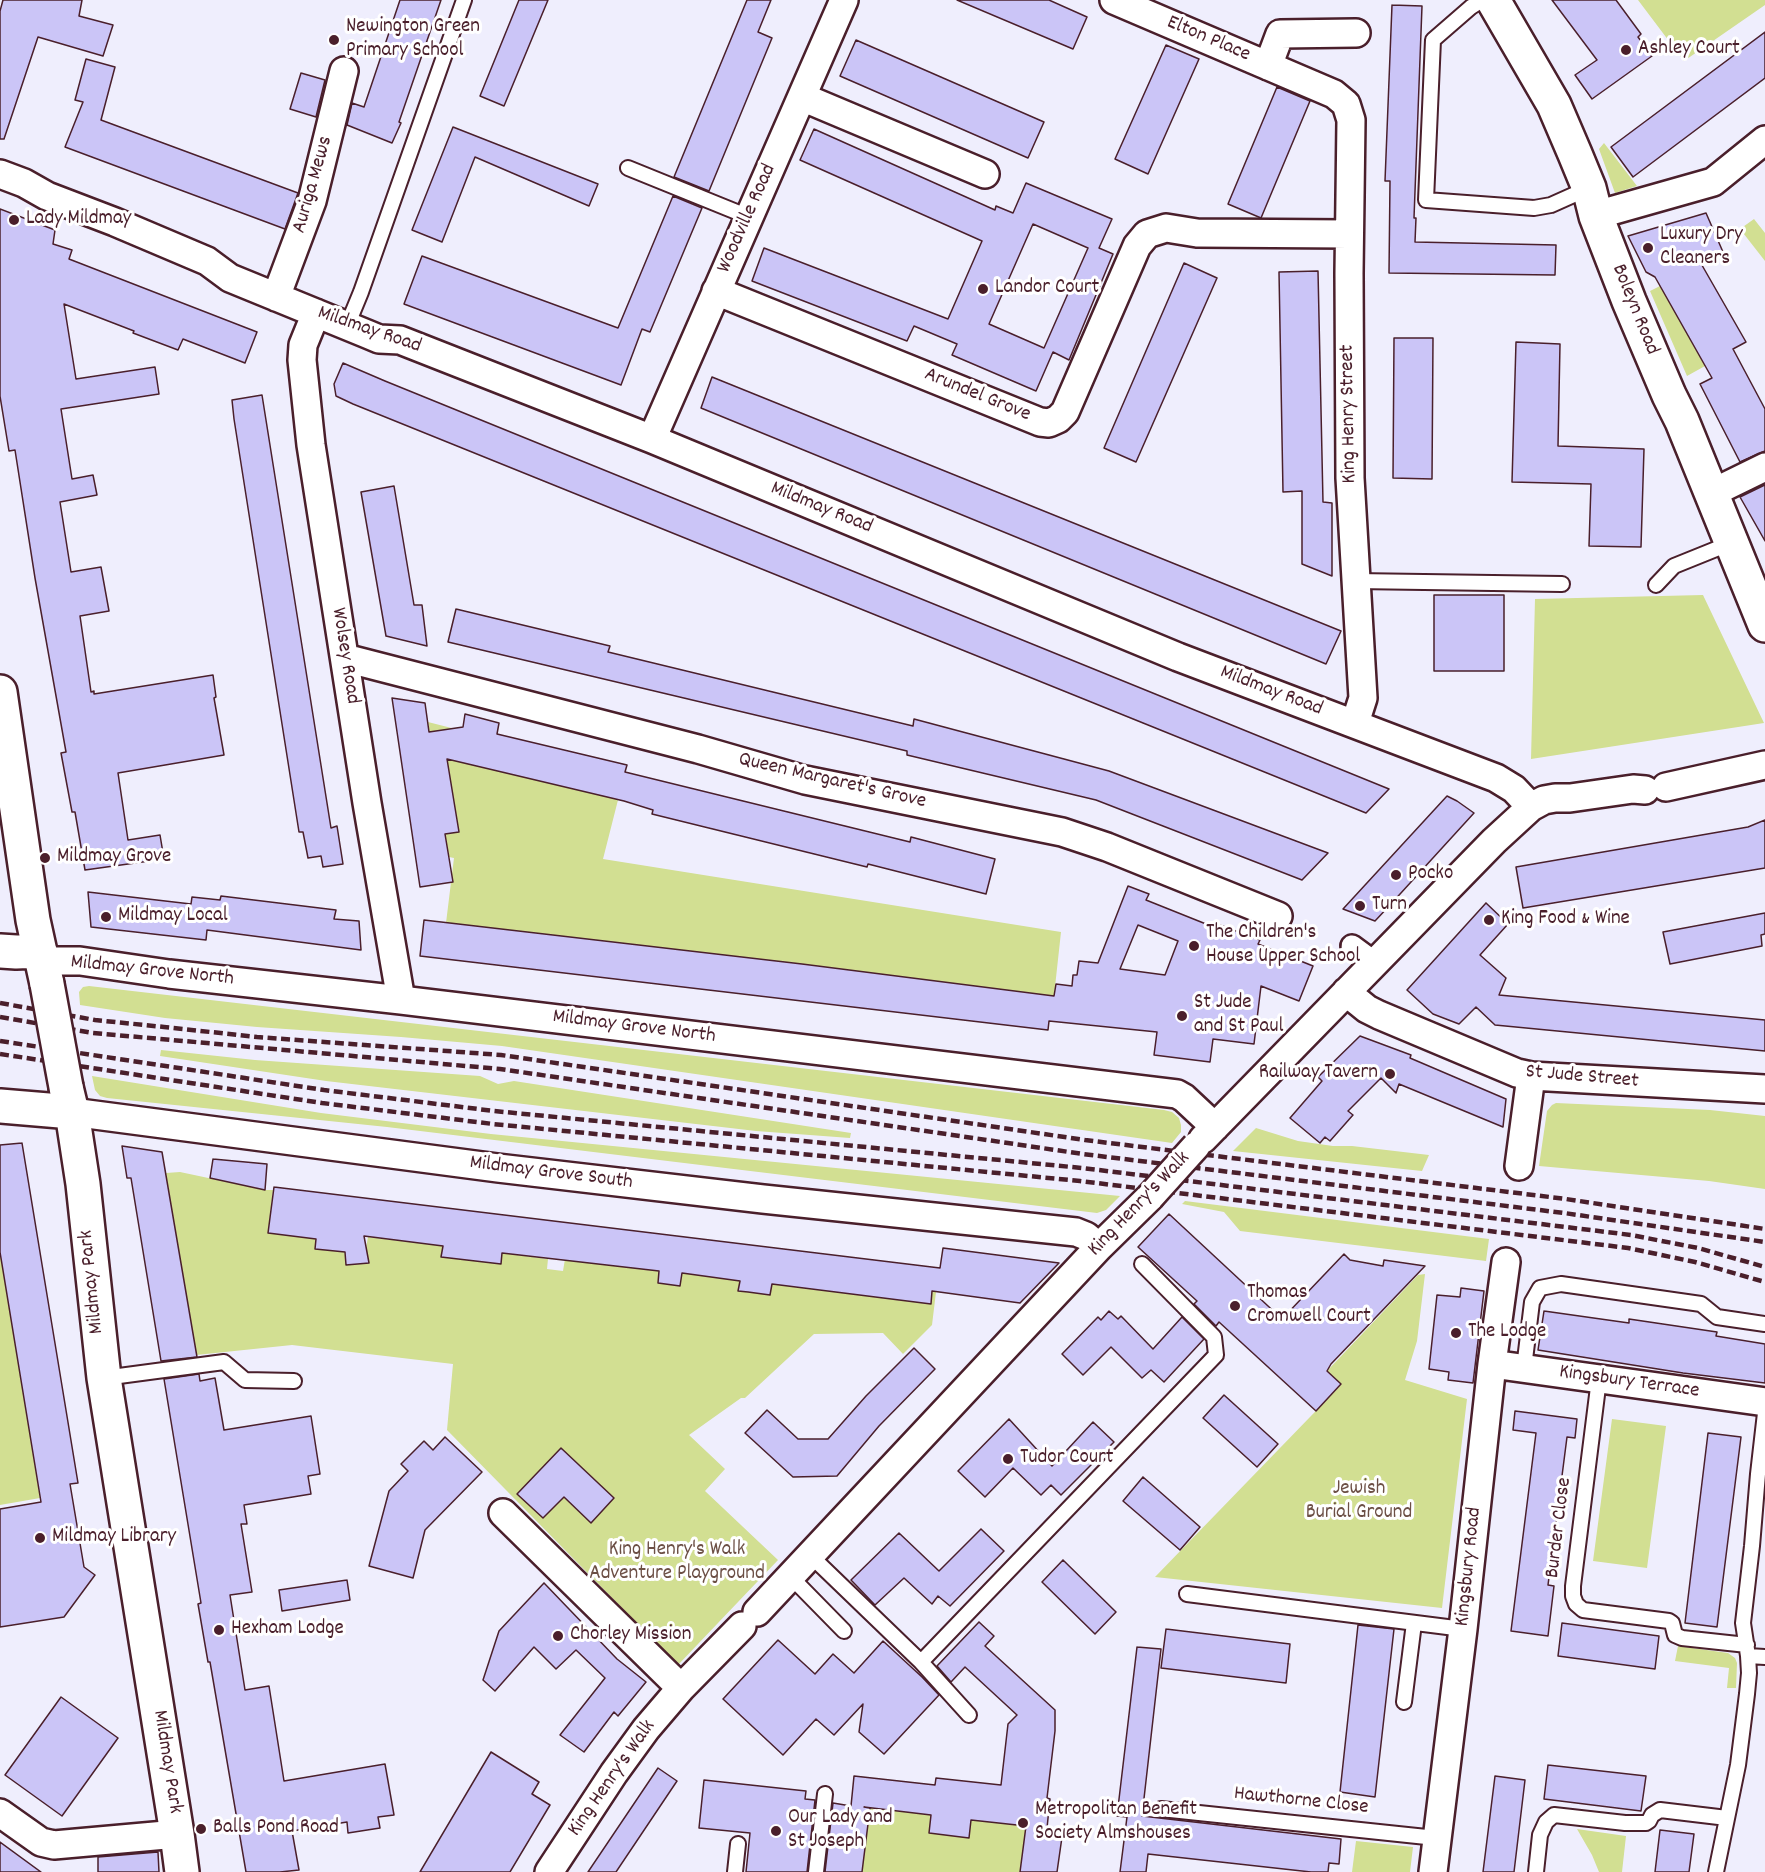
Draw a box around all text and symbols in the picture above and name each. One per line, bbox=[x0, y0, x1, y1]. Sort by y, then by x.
street label: Elton Place bbox=[1162, 11, 1254, 69]
place label: Newington Green Primary School bbox=[346, 15, 480, 65]
marker: Newington Green Primary School bbox=[327, 33, 341, 47]
place label: Ashley Court bbox=[1638, 37, 1740, 63]
marker: Ashley Court bbox=[1619, 43, 1633, 57]
street label: Auriga Mews bbox=[288, 134, 340, 236]
street label: Woodville Road bbox=[713, 161, 783, 277]
place label: Lady Mildmay bbox=[26, 207, 131, 233]
marker: Lady Mildmay bbox=[7, 213, 21, 227]
place label: Luxury Dry Cleaners bbox=[1660, 223, 1743, 273]
marker: Luxury Dry Cleaners bbox=[1641, 241, 1655, 255]
street label: Boleyn Road bbox=[1604, 261, 1664, 359]
place label: Landor Court bbox=[995, 276, 1099, 302]
marker: Landor Court bbox=[976, 282, 990, 296]
street label: Mildmay Road bbox=[314, 302, 424, 360]
street label: King Henry Street bbox=[1336, 344, 1364, 484]
street label: Arundel Grove bbox=[920, 363, 1034, 429]
street label: Mildmay Road bbox=[766, 477, 876, 541]
street label: Wolsey Road bbox=[324, 606, 364, 706]
street label: Mildmay Road bbox=[1216, 661, 1326, 723]
street label: Queen Margaret's Grove bbox=[736, 748, 928, 816]
place label: Mildmay Grove bbox=[57, 845, 171, 871]
marker: Mildmay Grove bbox=[38, 851, 52, 865]
place label: Pocko bbox=[1408, 862, 1453, 888]
marker: Pocko bbox=[1389, 868, 1403, 882]
place label: Turn bbox=[1372, 893, 1407, 919]
marker: Turn bbox=[1353, 899, 1367, 913]
place label: Mildmay Local bbox=[118, 904, 228, 930]
place label: King Food & Wine bbox=[1501, 907, 1630, 933]
marker: Mildmay Local bbox=[99, 910, 113, 924]
marker: King Food & Wine bbox=[1482, 913, 1496, 927]
place label: The Children's House Upper School bbox=[1206, 921, 1360, 971]
marker: The Children's House Upper School bbox=[1187, 939, 1201, 953]
street label: Mildmay Grove North bbox=[69, 951, 235, 993]
place label: St Jude and St Paul bbox=[1194, 991, 1283, 1041]
street label: Mildmay Grove North bbox=[551, 1006, 717, 1050]
marker: St Jude and St Paul bbox=[1175, 1009, 1189, 1023]
place label: Railway Tavern bbox=[1259, 1061, 1378, 1087]
street label: St Jude Street bbox=[1524, 1061, 1640, 1095]
marker: Railway Tavern bbox=[1383, 1067, 1397, 1081]
street label: King Henry's Walk bbox=[1084, 1147, 1196, 1263]
street label: Mildmay Grove South bbox=[468, 1151, 634, 1197]
street label: Mildmay Park bbox=[75, 1229, 111, 1335]
place label: Thomas Cromwell Court bbox=[1247, 1281, 1371, 1331]
marker: Thomas Cromwell Court bbox=[1228, 1299, 1242, 1313]
place label: The Lodge bbox=[1468, 1320, 1546, 1346]
marker: The Lodge bbox=[1449, 1326, 1463, 1340]
street label: Kingsbury Terrace bbox=[1557, 1361, 1701, 1405]
place label: Tudor Court bbox=[1020, 1446, 1114, 1472]
marker: Tudor Court bbox=[1001, 1452, 1015, 1466]
street label: Burder Close bbox=[1541, 1476, 1579, 1580]
park label: Jewish Burial Ground bbox=[1306, 1477, 1412, 1527]
street label: Kingsbury Road bbox=[1451, 1506, 1489, 1628]
place label: Mildmay Library bbox=[52, 1525, 176, 1551]
marker: Mildmay Library bbox=[33, 1531, 47, 1545]
park label: King Henry's Walk Adventure Playground bbox=[589, 1538, 765, 1588]
place label: Hexham Lodge bbox=[231, 1617, 344, 1643]
marker: Hexham Lodge bbox=[212, 1623, 226, 1637]
place label: Chorley Mission bbox=[570, 1623, 691, 1649]
marker: Chorley Mission bbox=[551, 1629, 565, 1643]
street label: Mildmay Park bbox=[145, 1708, 187, 1816]
street label: King Henry's Walk bbox=[564, 1716, 662, 1842]
street label: Hawthorne Close bbox=[1232, 1782, 1370, 1822]
place label: Metropolitan Benefit Society Almshouses bbox=[1035, 1798, 1197, 1848]
place label: Our Lady and St Joseph bbox=[788, 1806, 893, 1856]
place label: Balls Pond Road bbox=[213, 1816, 339, 1842]
marker: Metropolitan Benefit Society Almshouses bbox=[1016, 1816, 1030, 1830]
marker: Balls Pond Road bbox=[194, 1822, 208, 1836]
marker: Our Lady and St Joseph bbox=[769, 1824, 783, 1838]

